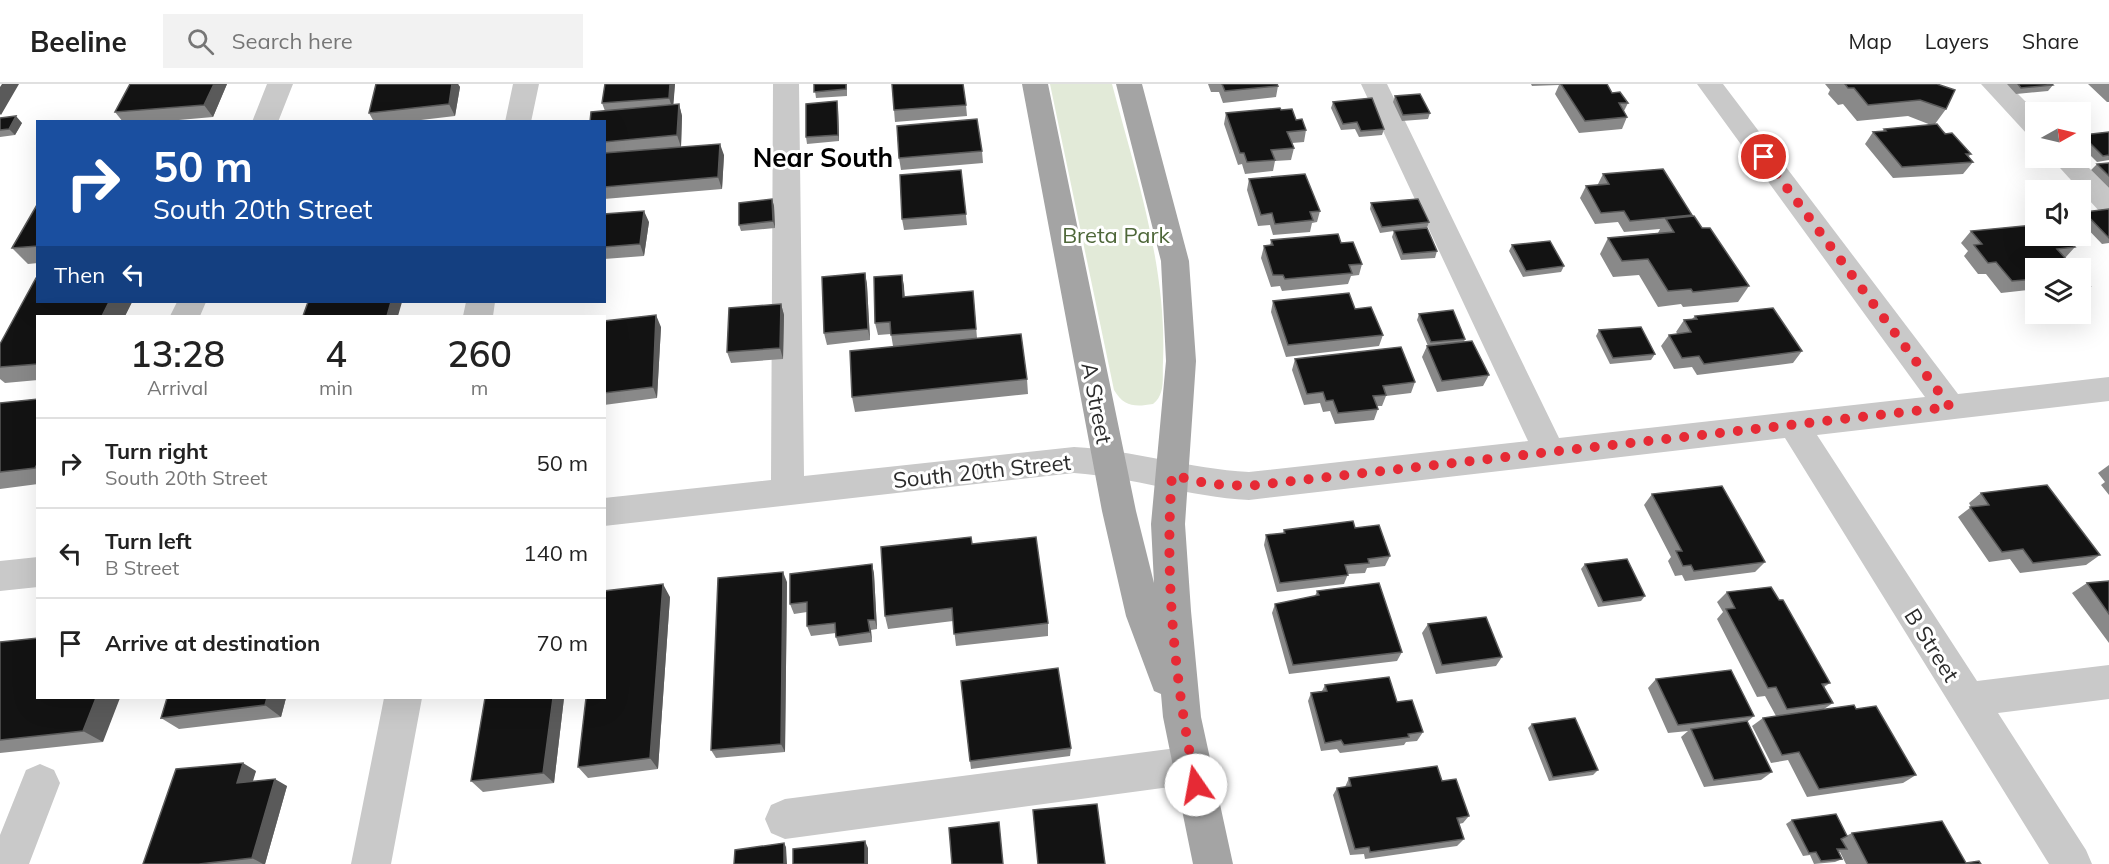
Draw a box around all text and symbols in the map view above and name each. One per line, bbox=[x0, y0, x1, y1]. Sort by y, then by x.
search box bbox=[163, 14, 583, 68]
text: Beeline bbox=[30, 24, 127, 59]
icon: search bbox=[184, 25, 217, 58]
text: Search here bbox=[232, 27, 353, 55]
text: Map bbox=[1849, 28, 1892, 54]
text: Layers bbox=[1925, 28, 1989, 54]
text: Share bbox=[2022, 28, 2079, 54]
north arrow bbox=[2025, 102, 2091, 168]
map controls bbox=[2025, 102, 2091, 324]
pin bbox=[1738, 131, 1789, 182]
text: 50 m bbox=[153, 140, 253, 193]
icon: arrive bbox=[1747, 140, 1780, 173]
district label: Near South bbox=[753, 141, 893, 174]
icon: right bbox=[54, 144, 132, 222]
button: sound bbox=[2025, 180, 2091, 246]
text: South 20th Street bbox=[153, 192, 373, 226]
park label: Breta Park bbox=[1062, 221, 1171, 249]
icon: left bbox=[117, 258, 150, 291]
button: layers bbox=[2025, 258, 2091, 324]
text: Then bbox=[54, 261, 105, 289]
text: 13:28 bbox=[130, 331, 225, 376]
text: 4 bbox=[325, 331, 347, 376]
text: 260 bbox=[447, 331, 512, 376]
street label: A Street bbox=[1075, 360, 1119, 447]
text: Arrival bbox=[147, 375, 208, 400]
text: min bbox=[319, 375, 353, 400]
text: m bbox=[471, 375, 488, 400]
text: Turn right bbox=[105, 437, 208, 465]
icon: right bbox=[54, 447, 87, 480]
street label: South 20th Street bbox=[892, 448, 1073, 494]
text: 50 m bbox=[537, 449, 588, 477]
text: South 20th Street bbox=[105, 465, 268, 490]
text: Turn left bbox=[105, 527, 192, 555]
icon: left bbox=[54, 537, 87, 570]
text: 140 m bbox=[523, 539, 588, 567]
text: B Street bbox=[105, 555, 179, 580]
street label: B Street bbox=[1899, 603, 1966, 687]
icon: arrive bbox=[54, 627, 87, 660]
text: Arrive at destination bbox=[105, 629, 320, 657]
text: 70 m bbox=[537, 629, 588, 657]
position arrow bbox=[1164, 753, 1228, 817]

